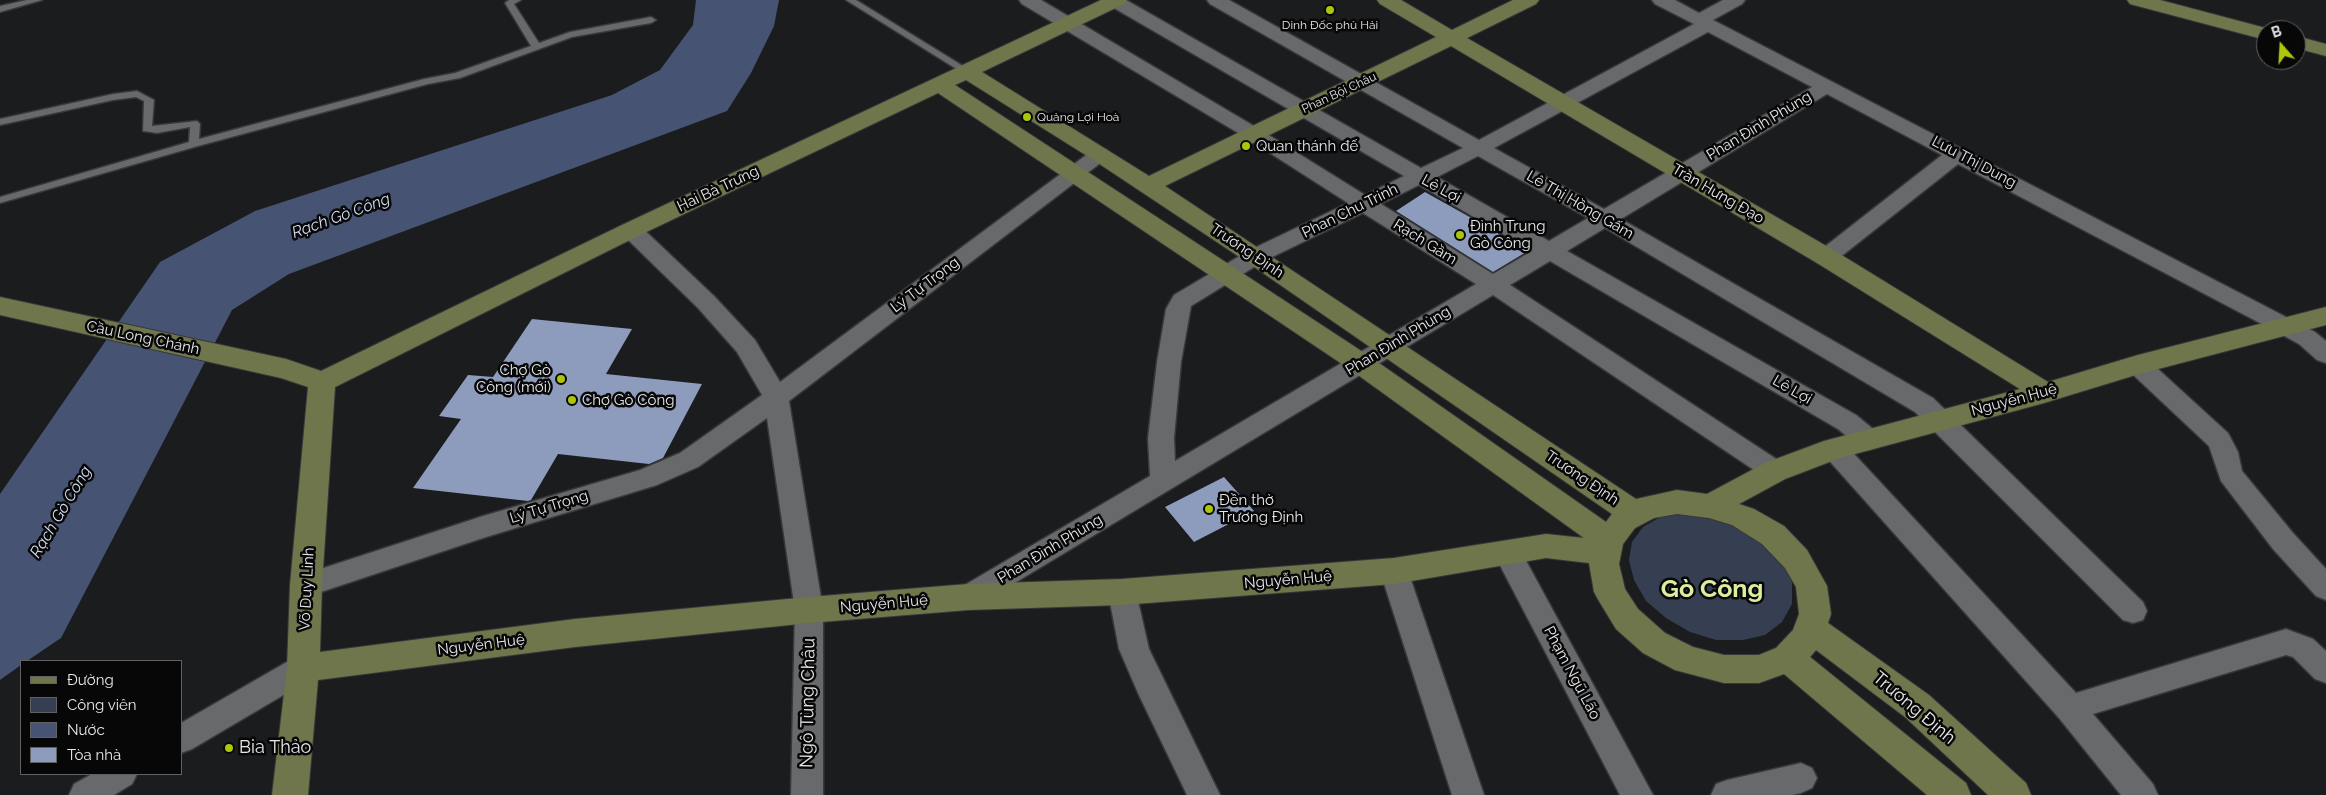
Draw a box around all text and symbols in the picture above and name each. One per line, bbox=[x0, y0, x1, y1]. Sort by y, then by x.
marker: Dinh Đốc phủ Hải bbox=[1324, 4, 1336, 16]
place label: Dinh Đốc phủ Hải bbox=[1282, 18, 1378, 32]
north arrow bbox=[2256, 20, 2306, 70]
text: B bbox=[2269, 23, 2284, 41]
street label: Phan Bội Châu bbox=[1299, 69, 1379, 117]
street label: Phan Đình Phùng bbox=[1703, 88, 1815, 164]
place label: Quảng Lợi Hoà bbox=[1037, 110, 1119, 124]
marker: Quảng Lợi Hoà bbox=[1021, 111, 1033, 123]
street label: Lưu Thị Dung bbox=[1929, 132, 2019, 192]
place label: Quan thánh đế bbox=[1256, 137, 1358, 155]
marker: Quan thánh đế bbox=[1240, 140, 1252, 152]
street label: Trần Hưng Đạo bbox=[1669, 160, 1767, 228]
street label: Hai Bà Trưng bbox=[674, 162, 762, 216]
street label: Lê Thị Hồng Gấm bbox=[1523, 167, 1637, 243]
street label: Lê Lợi bbox=[1418, 171, 1464, 207]
street label: Phan Chu Trinh bbox=[1299, 180, 1401, 242]
water label: Rạch Gò Công bbox=[289, 189, 393, 243]
street label: Rạch Gầm bbox=[1390, 215, 1460, 269]
place label: Đình Trung Gò Công bbox=[1470, 217, 1545, 252]
street label: Trương Định bbox=[1207, 220, 1287, 282]
marker: Đình Trung Gò Công bbox=[1454, 229, 1466, 241]
street label: Lý Tự Trọng bbox=[887, 253, 963, 317]
street label: Phan Đình Phùng bbox=[1342, 303, 1454, 379]
street label: Cầu Long Chánh bbox=[85, 317, 201, 359]
place label: Chợ Gò Công (mới) bbox=[476, 361, 551, 396]
street label: Lê Lợi bbox=[1769, 372, 1815, 408]
marker: Chợ Gò Công (mới) bbox=[555, 373, 567, 385]
street label: Nguyễn Huệ bbox=[1969, 380, 2059, 420]
place label: Chợ Gò Công bbox=[582, 391, 675, 409]
marker: Chợ Gò Công bbox=[566, 394, 578, 406]
street label: Trương Định bbox=[1542, 447, 1622, 509]
water label: Rạch Gò Công bbox=[26, 463, 96, 561]
street label: Lý Tự Trọng bbox=[508, 487, 590, 527]
place label: Đền thờ Trương Định bbox=[1219, 491, 1303, 526]
marker: Đền thờ Trương Định bbox=[1203, 503, 1215, 515]
street label: Phan Đình Phùng bbox=[994, 511, 1106, 587]
street label: Võ Duy Linh bbox=[296, 547, 318, 631]
street label: Nguyễn Huệ bbox=[1243, 567, 1333, 593]
district label: Gò Công bbox=[1661, 574, 1763, 604]
street label: Nguyễn Huệ bbox=[839, 591, 929, 617]
street label: Phạm Ngũ Lão bbox=[1540, 623, 1604, 723]
street label: Nguyễn Huệ bbox=[436, 631, 526, 659]
street label: Ngô Tùng Châu bbox=[796, 638, 820, 768]
legend bbox=[20, 660, 182, 775]
street label: Trương Định bbox=[1868, 667, 1960, 749]
text: Đường bbox=[67, 671, 114, 689]
text: Công viên bbox=[67, 696, 136, 714]
text: Nước bbox=[67, 721, 105, 739]
place label: Bia Thảo bbox=[239, 737, 311, 759]
marker: Bia Thảo bbox=[223, 742, 235, 754]
text: Tòa nhà bbox=[67, 746, 121, 764]

